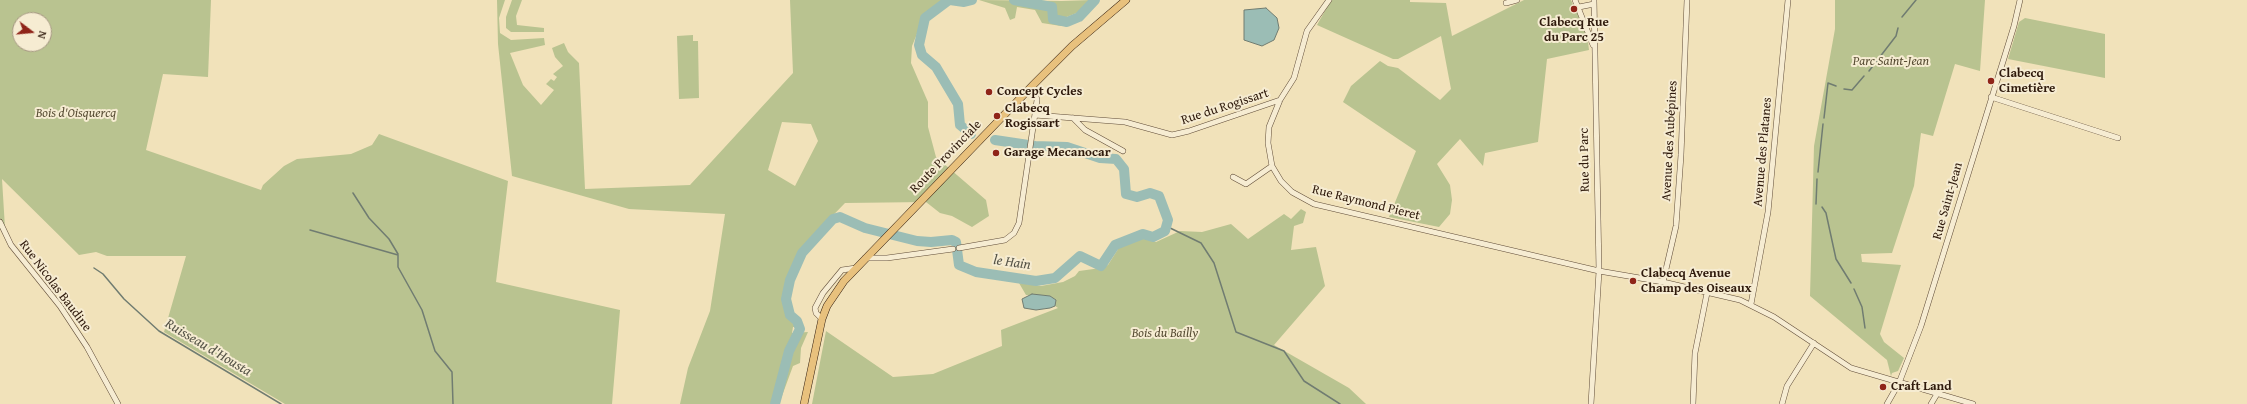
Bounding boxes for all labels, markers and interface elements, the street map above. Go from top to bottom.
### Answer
marker: Clabecq Rue du Parc 25 [1569,4,1579,14]
north arrow [12,12,52,52]
place label: Clabecq Rue du Parc 25 [1539,15,1609,46]
text: N [34,29,51,41]
park label: Parc Saint-Jean [1853,54,1929,70]
place label: Clabecq Cimetière [1999,66,2055,97]
marker: Clabecq Cimetière [1986,76,1996,86]
street label: Avenue des Aubépines [1659,80,1681,202]
place label: Concept Cycles [997,84,1082,100]
street label: Rue du Rogissart [1179,86,1271,128]
marker: Concept Cycles [984,87,994,97]
street label: Avenue des Platanes [1750,97,1776,207]
place label: Clabecq Rogissart [1005,101,1060,132]
park label: Bois d'Oisquercq [36,106,116,122]
marker: Clabecq Rogissart [992,111,1002,121]
street label: Route Provinciale [907,117,985,197]
street label: Rue du Parc [1577,128,1593,192]
place label: Garage Mecanocar [1004,145,1111,161]
marker: Garage Mecanocar [991,148,1001,158]
street label: Rue Saint-Jean [1930,161,1966,241]
street label: Rue Raymond Pieret [1310,182,1422,224]
street label: Rue Nicolas Baudine [16,237,94,335]
water label: le Hain [992,252,1032,274]
place label: Clabecq Avenue Champ des Oiseaux [1641,266,1752,297]
marker: Clabecq Avenue Champ des Oiseaux [1628,276,1638,286]
water label: Ruisseau d'Housta [162,316,254,380]
park label: Bois du Bailly [1132,326,1198,342]
place label: Craft Land [1891,379,1952,395]
marker: Craft Land [1878,382,1888,392]

